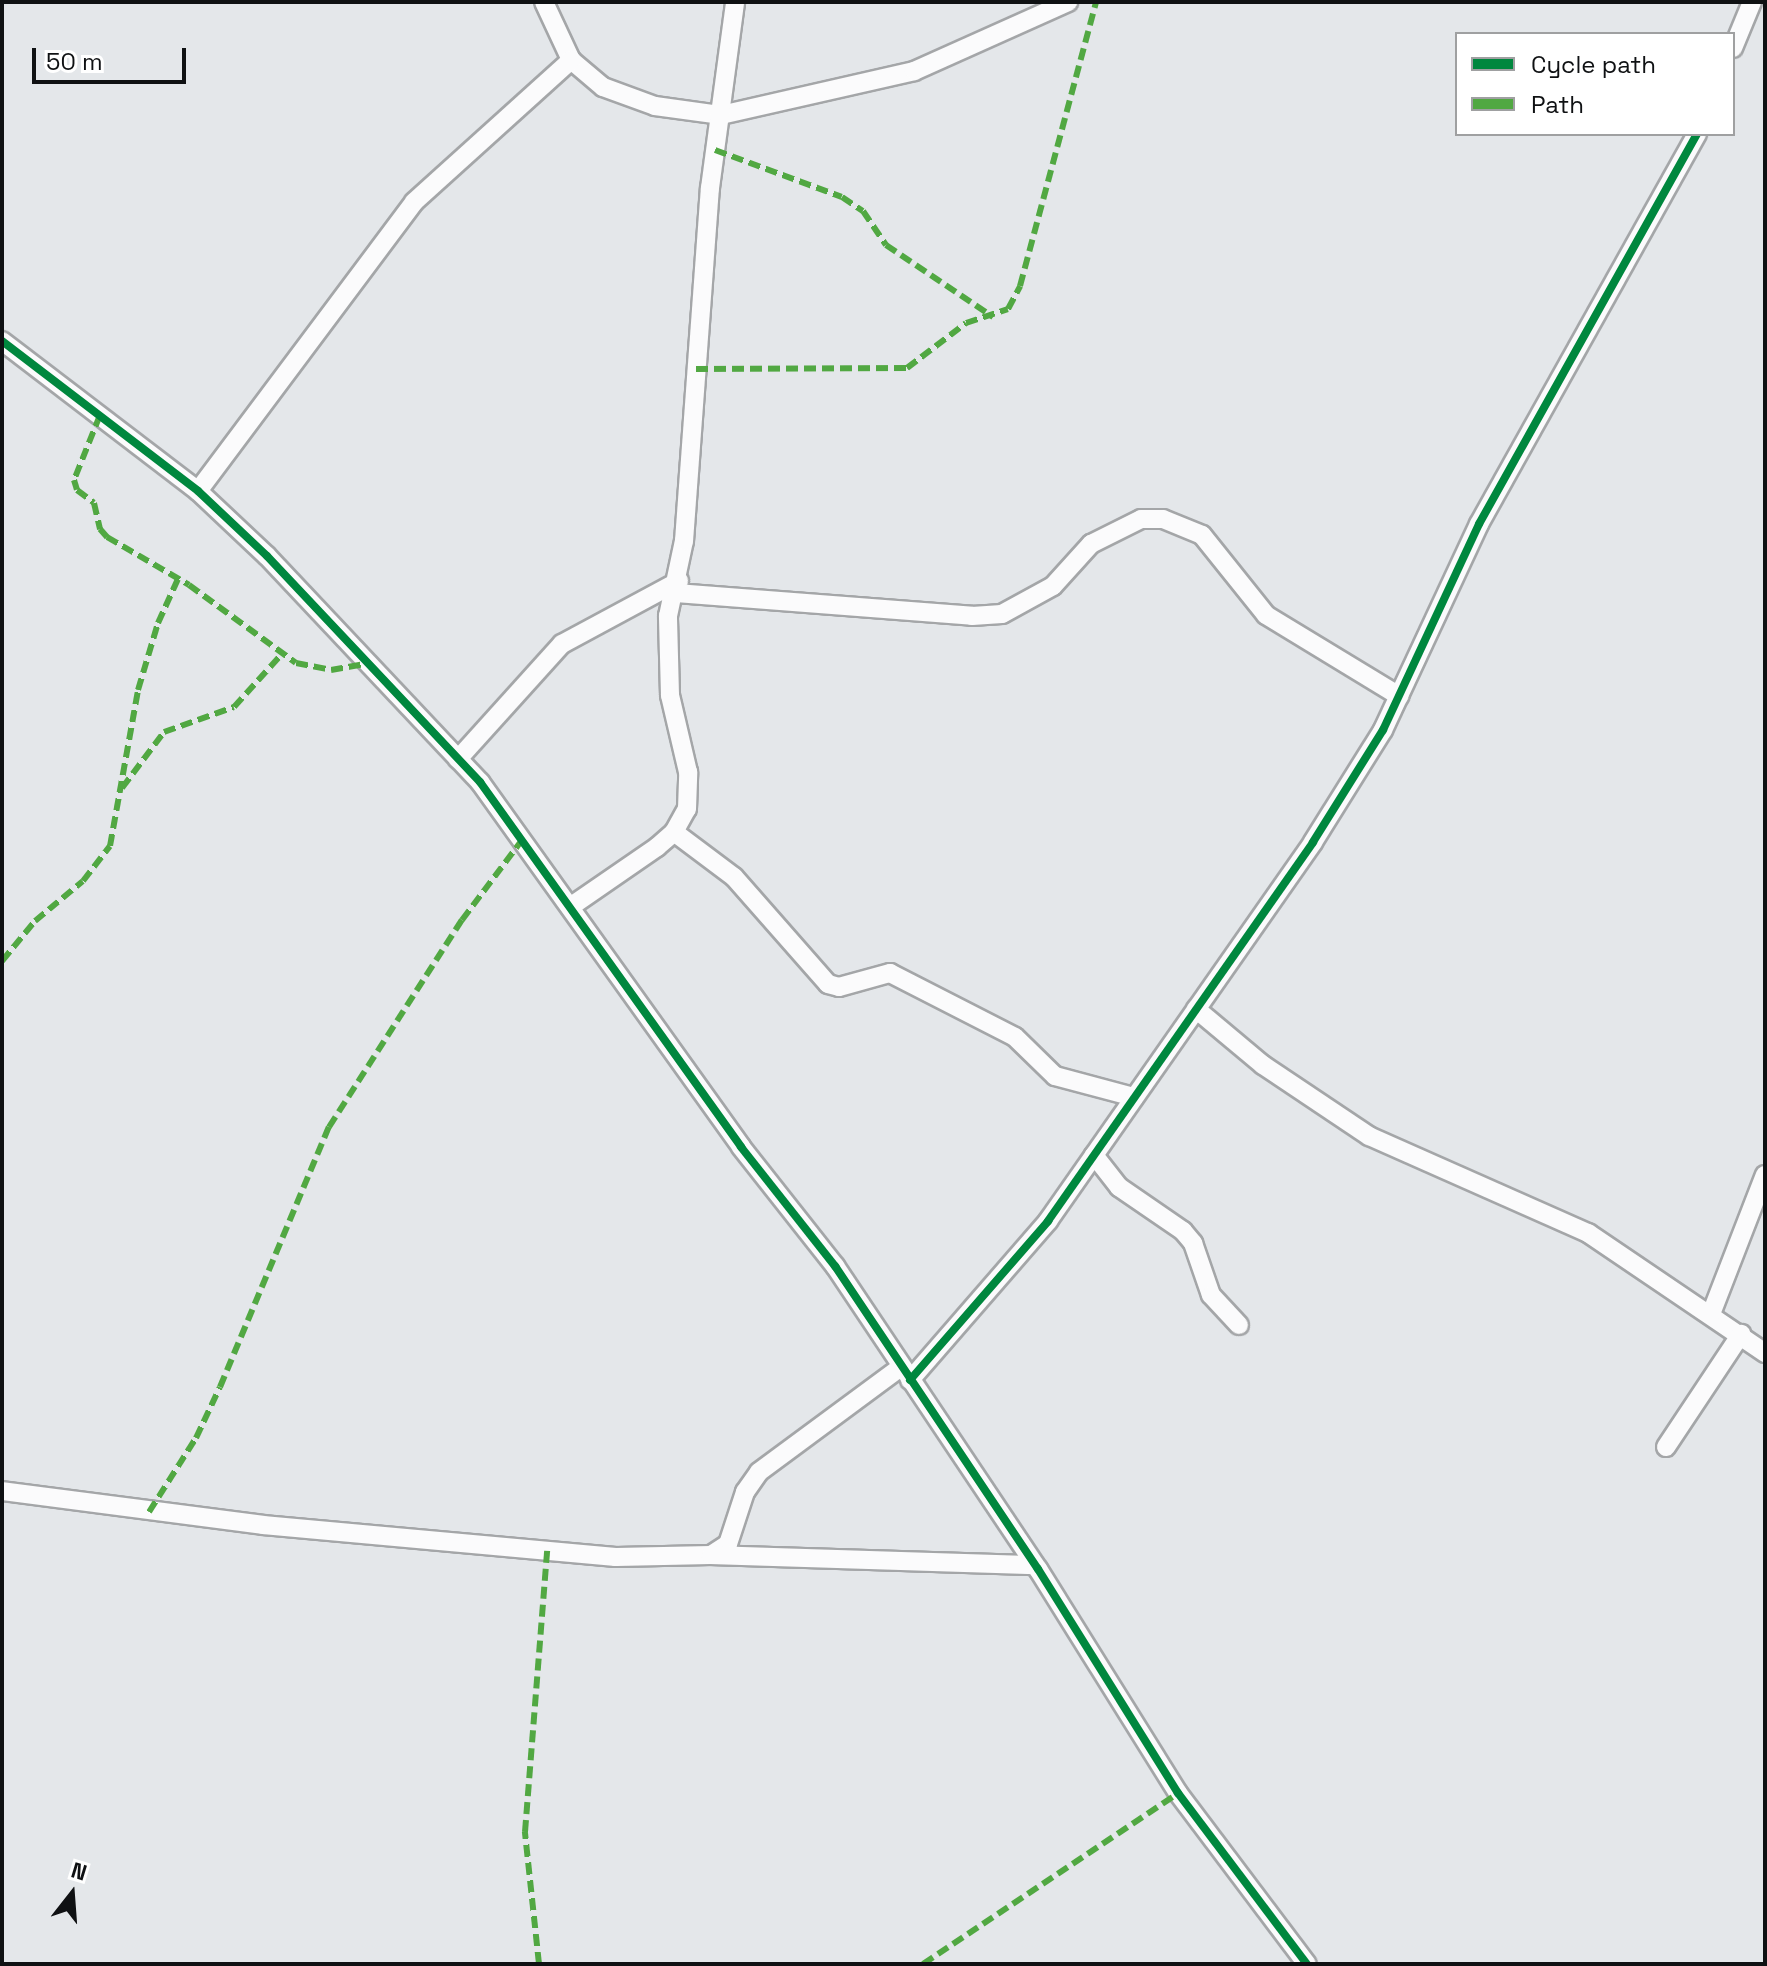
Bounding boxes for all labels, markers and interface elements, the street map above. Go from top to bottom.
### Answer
scale bar [36,32,190,82]
legend [1455,32,1735,136]
text: 50 m [46,46,103,77]
text: Cycle path [1531,49,1656,80]
text: Path [1531,89,1584,120]
north arrow [32,1854,112,1934]
text: N [68,1856,90,1887]

